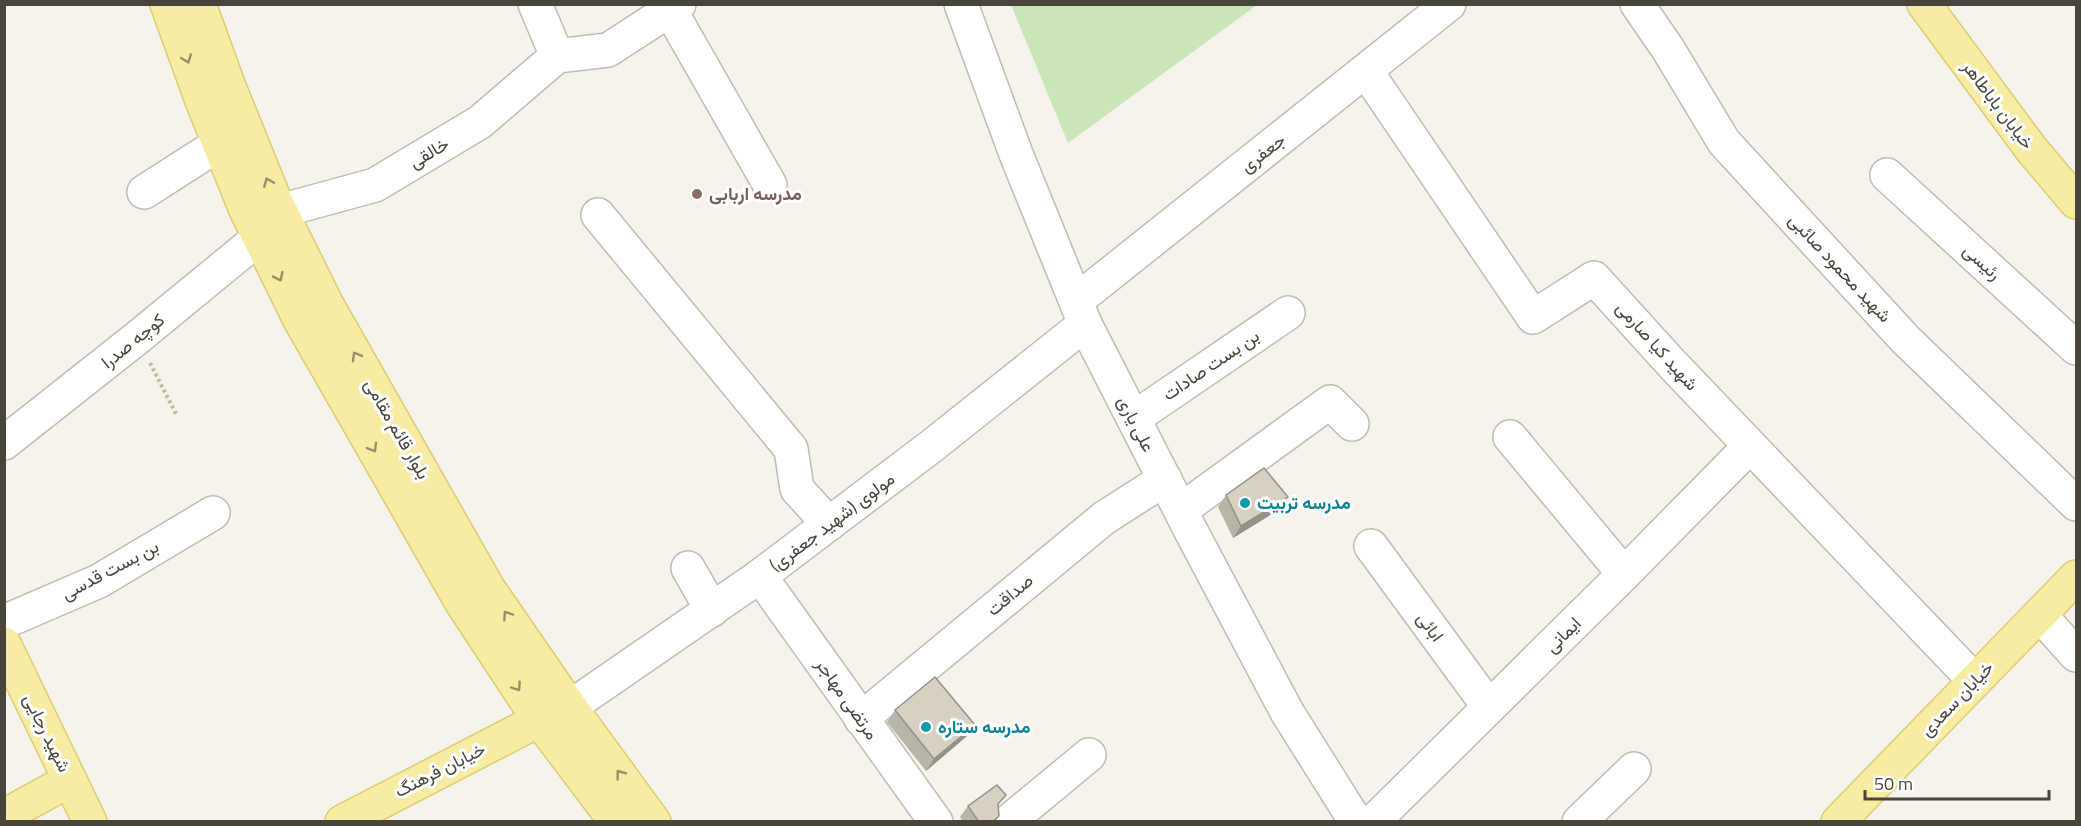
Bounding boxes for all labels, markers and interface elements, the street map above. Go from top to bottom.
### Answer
one-way arrow [180,53,192,64]
street label: خیابان باباطاهر [1955,54,2041,155]
street label: جعفری [1234,126,1291,179]
street label: خالقی [404,130,454,175]
one-way arrow [263,178,275,189]
place label: مدرسه اربابی [709,180,802,207]
marker: مدرسه اربابی [690,187,704,201]
street label: شهید محمود صائبی [1782,207,1898,328]
street label: رئیسی [1957,237,2008,286]
one-way arrow [272,271,284,282]
street label: شهید کیا صارمی [1610,295,1705,397]
street label: کوچه صدرا [95,306,170,375]
street label: بن بست صادات [1157,322,1265,407]
one-way arrow [352,352,363,362]
street label: بلوار قائم مقامی [358,373,437,484]
street label: علی یاری [1111,391,1162,457]
one-way arrow [366,442,378,452]
street label: مولوی (شهید جعفری) [763,465,900,578]
place label: مدرسه تربیت [1257,489,1351,516]
marker: مدرسه تربیت [1238,496,1252,510]
street label: بن بست قدسی [56,532,163,607]
street label: صداقت [980,567,1039,622]
street label: ابائی [1410,606,1451,647]
street label: ایمانی [1538,610,1587,659]
one-way arrow [503,611,514,622]
street label: مرتضی مهاجر [809,652,885,745]
street label: خیابان سعدی [1914,655,2000,743]
one-way arrow [510,681,522,691]
street label: شهید رجایی [17,689,78,777]
place label: مدرسه ستاره [938,713,1031,740]
marker: مدرسه ستاره [919,720,933,734]
street label: خیابان فرهنگ [390,735,490,804]
scale bar [1865,763,2050,801]
one-way arrow [616,770,627,781]
text: 50 m [1874,770,1913,797]

